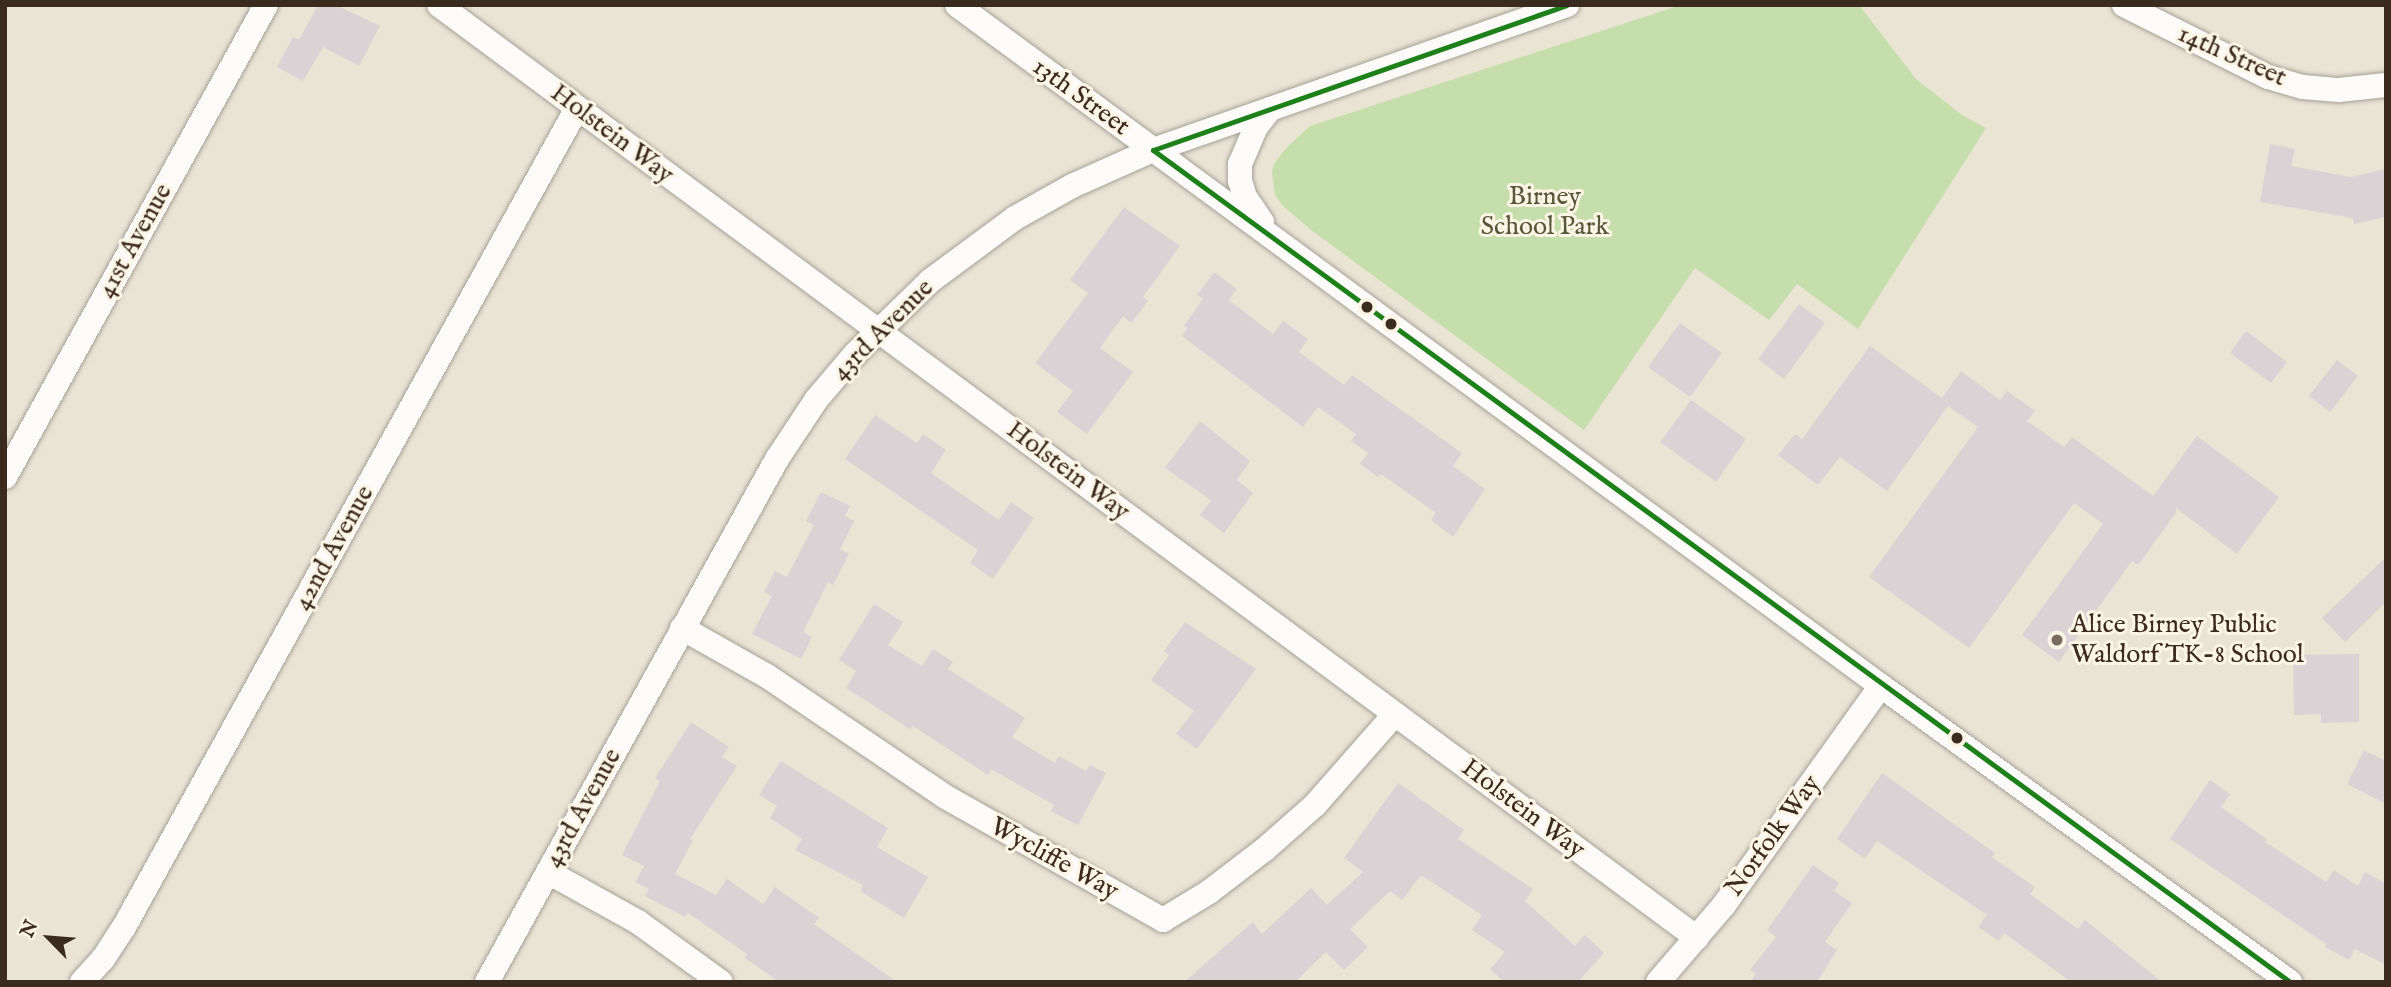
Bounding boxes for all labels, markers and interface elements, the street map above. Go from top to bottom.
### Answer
street label: 14th Street [2173,18,2291,94]
street label: 13th Street [1026,51,1136,143]
street label: Holstein Way [544,77,680,191]
street label: 41st Avenue [91,179,179,303]
park label: Birney School Park [1481,181,1609,242]
street label: 43rd Avenue [826,273,940,387]
unlabelled marker [1360,300,1374,314]
unlabelled marker [1384,317,1398,331]
street label: Holstein Way [1000,414,1136,528]
street label: 42nd Avenue [287,480,381,616]
place label: Alice Birney Public Waldorf TK-8 School [2071,609,2304,670]
marker: Alice Birney Public Waldorf TK-8 School [2049,632,2065,648]
unlabelled marker [1950,731,1964,745]
street label: 43rd Avenue [538,743,628,873]
street label: Holstein Way [1455,752,1591,866]
street label: Norfolk Way [1719,769,1827,903]
street label: Wycliffe Way [984,811,1124,907]
north arrow [14,903,84,973]
text: N [16,917,44,942]

